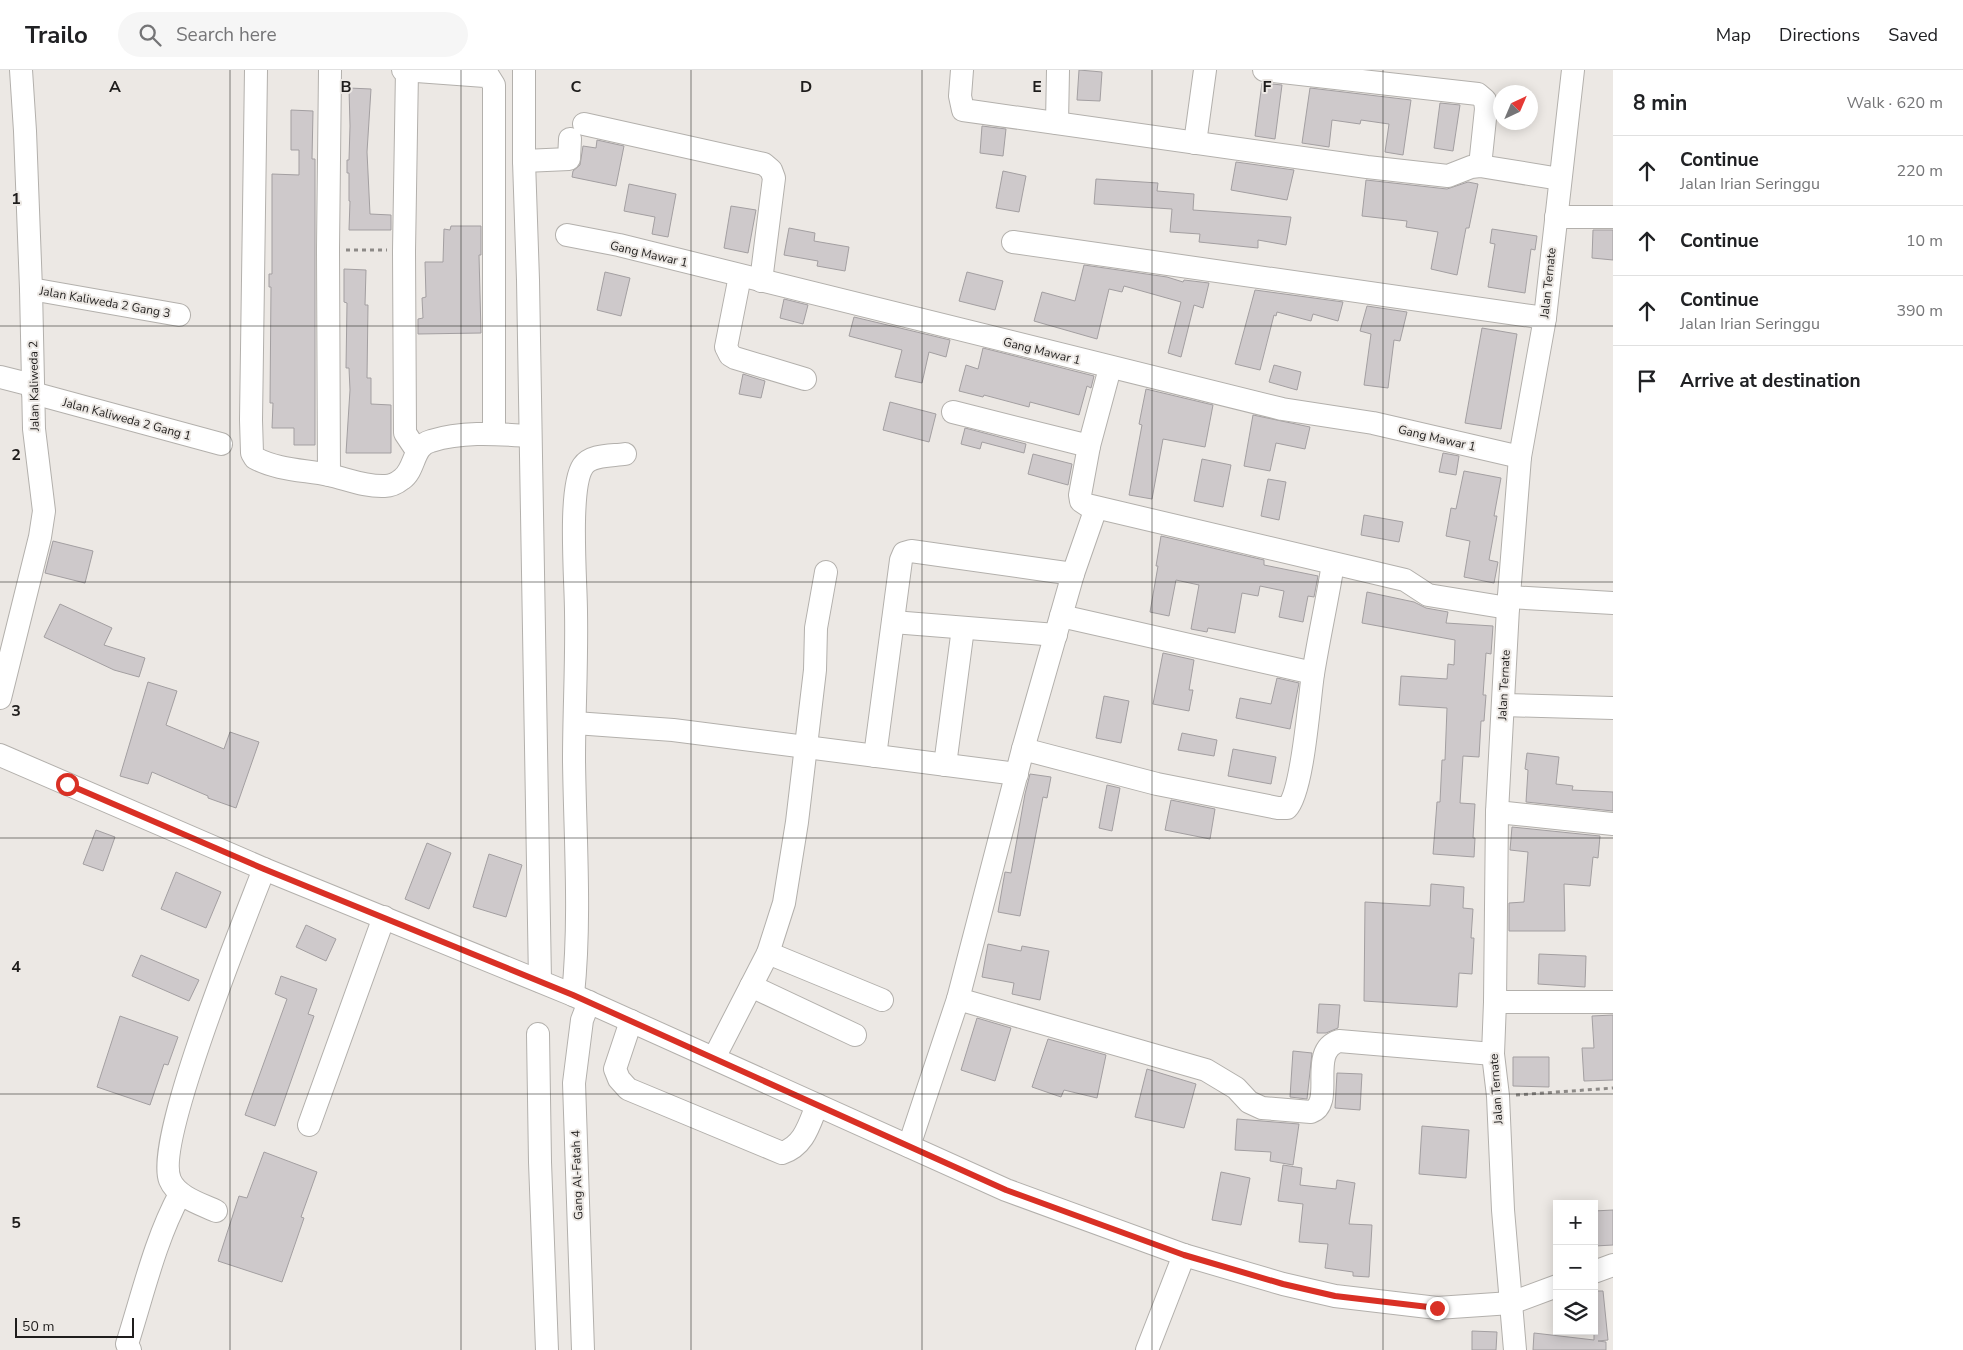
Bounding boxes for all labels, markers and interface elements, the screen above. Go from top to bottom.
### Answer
search box [118,12,468,57]
text: Trailo [25,19,88,51]
icon: search [136,21,164,49]
text: Search here [176,22,277,48]
text: Map [1716,23,1751,47]
text: Directions [1779,23,1860,47]
text: Saved [1888,23,1938,47]
text: A [109,76,121,98]
text: B [340,76,352,98]
text: C [571,76,582,98]
text: D [800,76,812,98]
text: E [1032,76,1042,98]
text: F [1263,76,1272,98]
north arrow [1493,85,1538,130]
text: 8 min [1633,89,1687,117]
text: Walk · 620 m [1847,92,1943,114]
text: Continue [1680,147,1759,173]
icon: ahead [1633,157,1661,185]
text: 220 m [1896,160,1943,182]
text: Jalan Irian Seringgu [1680,173,1820,195]
text: 1 [11,188,21,210]
icon: ahead [1633,227,1661,255]
text: Continue [1680,228,1759,254]
text: 10 m [1906,230,1943,252]
street label: Gang Mawar 1 [608,237,690,271]
street label: Jalan Ternate [1536,247,1560,320]
street label: Jalan Kaliweda 2 Gang 3 [37,282,172,321]
text: Continue [1680,287,1759,313]
icon: ahead [1633,297,1661,325]
text: 390 m [1896,300,1943,322]
text: Jalan Irian Seringgu [1680,313,1820,335]
street label: Gang Mawar 1 [1002,334,1082,368]
street label: Jalan Kaliweda 2 [25,341,43,432]
icon: arrive [1633,367,1661,395]
text: Arrive at destination [1680,368,1861,394]
street label: Jalan Kaliweda 2 Gang 1 [60,394,193,444]
street label: Gang Mawar 1 [1396,421,1478,455]
text: 2 [11,444,21,466]
street label: Jalan Ternate [1494,649,1514,722]
text: 3 [11,700,21,722]
route start [56,773,79,796]
text: 4 [11,956,21,978]
street label: Jalan Ternate [1486,1053,1507,1126]
street label: Gang Al-Fatah 4 [567,1130,587,1220]
map controls [1553,1200,1598,1335]
button: + [1553,1200,1598,1245]
text: 5 [11,1212,21,1234]
button: − [1553,1245,1598,1290]
button: layers [1553,1290,1598,1335]
route end [1426,1297,1449,1320]
scale bar [15,1315,134,1338]
text: 50 m [22,1317,54,1336]

